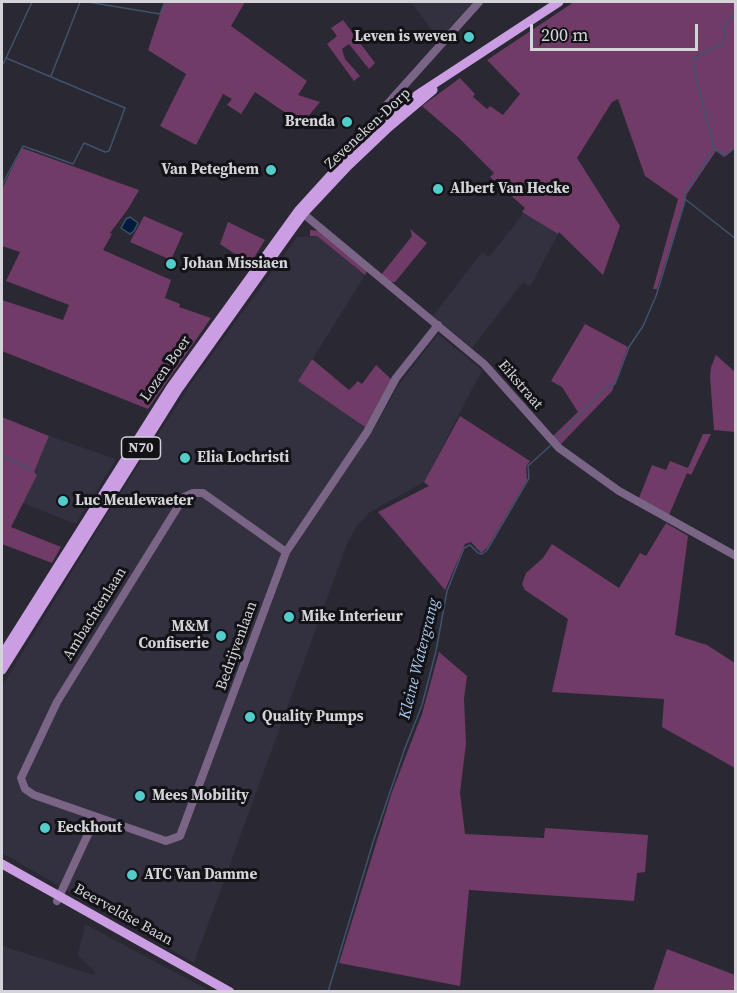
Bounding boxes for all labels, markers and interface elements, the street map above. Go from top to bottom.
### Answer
scale bar [533,12,701,50]
text: 200 m [541,22,588,47]
place label: Leven is weven [354,28,457,46]
marker: Leven is weven [462,30,476,44]
street label: Zeveneken-Dorp [321,85,415,173]
place label: Brenda [285,113,335,131]
marker: Brenda [340,115,354,129]
place label: Van Peteghem [161,161,259,179]
marker: Van Peteghem [264,163,278,177]
place label: Albert Van Hecke [450,180,569,198]
marker: Albert Van Hecke [431,182,445,196]
place label: Johan Missiaen [183,255,288,273]
marker: Johan Missiaen [164,257,178,271]
street label: Lozen Boer [137,333,195,405]
street label: Eikstraat [494,357,546,413]
road number: N70 [122,437,160,459]
place label: Elia Lochristi [197,449,289,467]
marker: Elia Lochristi [178,451,192,465]
place label: Luc Meulewaeter [75,492,193,510]
marker: Luc Meulewaeter [56,494,70,508]
street label: Ambachtenlaan [59,564,131,664]
water label: Kleine Watergrang [396,597,444,721]
street label: Bedrijvenlaan [213,599,261,693]
place label: Mike Interieur [301,608,403,626]
marker: Mike Interieur [282,610,296,624]
place label: M&M Confiserie [138,618,209,653]
marker: M&M Confiserie [214,629,228,643]
place label: Quality Pumps [262,708,363,726]
marker: Quality Pumps [243,710,257,724]
place label: Mees Mobility [152,787,249,805]
marker: Mees Mobility [133,789,147,803]
place label: Eeckhout [57,819,122,837]
marker: Eeckhout [38,821,52,835]
place label: ATC Van Damme [144,866,257,884]
marker: ATC Van Damme [125,868,139,882]
street label: Beerveldse Baan [70,880,176,950]

